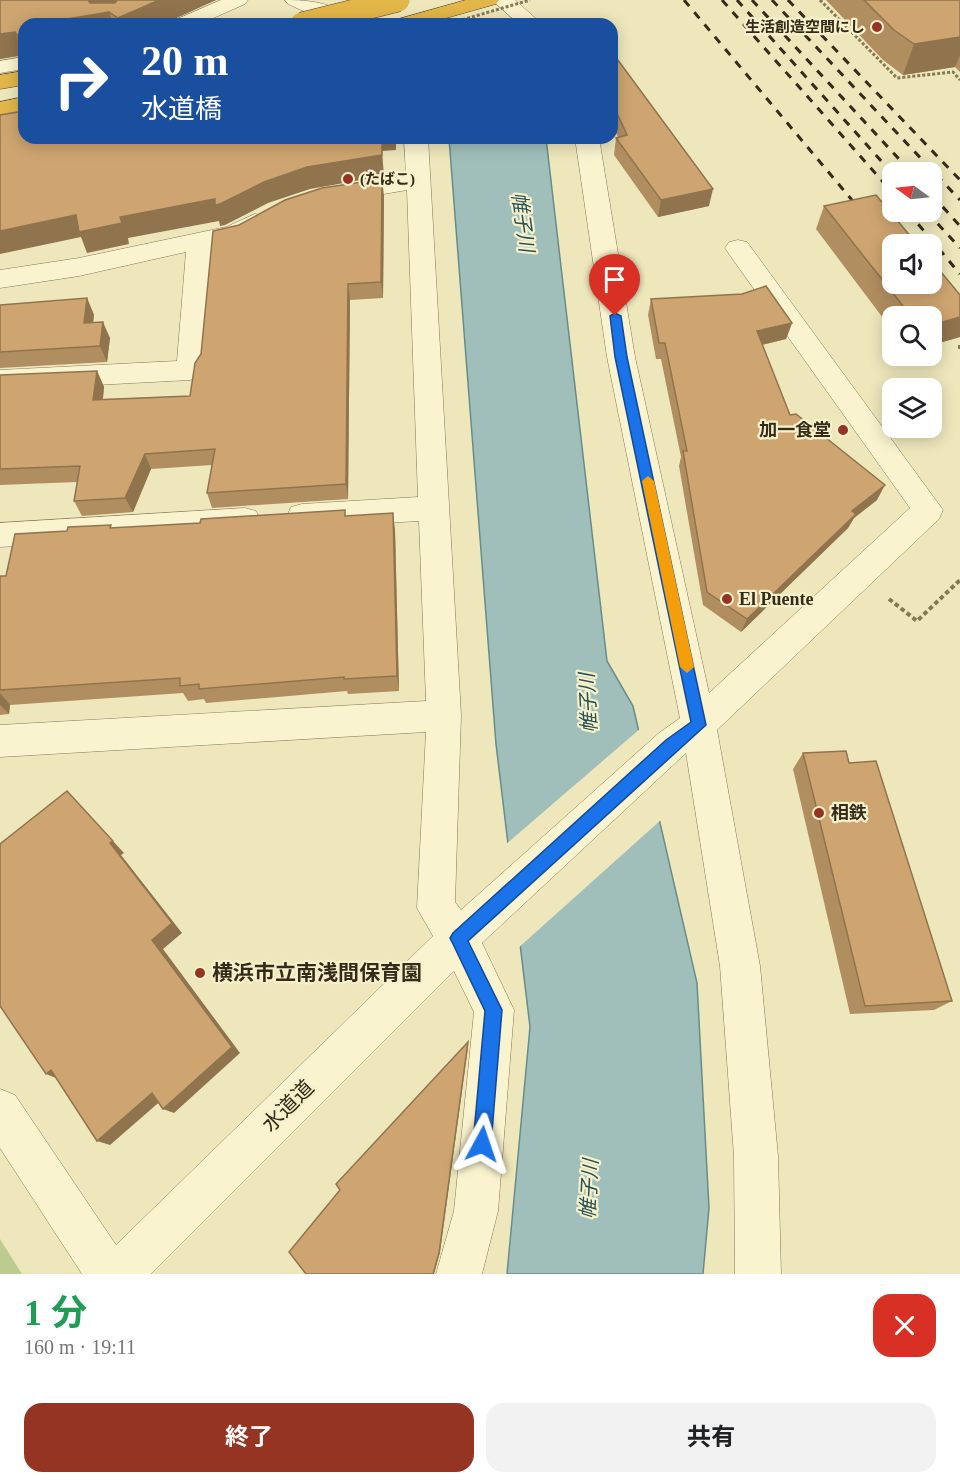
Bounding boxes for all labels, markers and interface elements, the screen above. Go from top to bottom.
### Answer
place label: 生活創造空間にし [745,19,865,35]
marker: 生活創造空間にし [870,20,884,34]
text: 20 m [141,38,229,84]
icon: right [42,42,120,120]
text: 水道橋 [141,94,222,124]
north arrow [882,162,942,222]
map controls [882,162,942,438]
place label: (たばこ) [360,171,415,188]
marker: (たばこ) [341,172,355,186]
water label: 帷子川 [508,191,538,255]
button: sound [882,234,942,294]
pin [589,254,640,316]
icon: arrive [598,263,631,296]
button: search [882,306,942,366]
button: layers [882,378,942,438]
place label: 加一食堂 [759,420,831,440]
marker: 加一食堂 [836,423,850,437]
place label: El Puente [739,589,814,609]
marker: El Puente [720,592,734,606]
water label: 帷子川 [575,670,601,734]
place label: 相鉄 [831,803,867,823]
marker: 相鉄 [812,806,826,820]
place label: 横浜市立南浅間保育園 [212,961,422,985]
marker: 横浜市立南浅間保育園 [193,966,207,980]
street label: 水道道 [257,1075,319,1137]
position arrow [450,1112,514,1176]
water label: 帷子川 [576,1156,602,1220]
text: 1 分 [24,1293,87,1333]
button: close [873,1294,936,1357]
text: 160 m · 19:11 [24,1336,136,1358]
button: 終了 [24,1403,474,1472]
button: 共有 [486,1403,936,1472]

